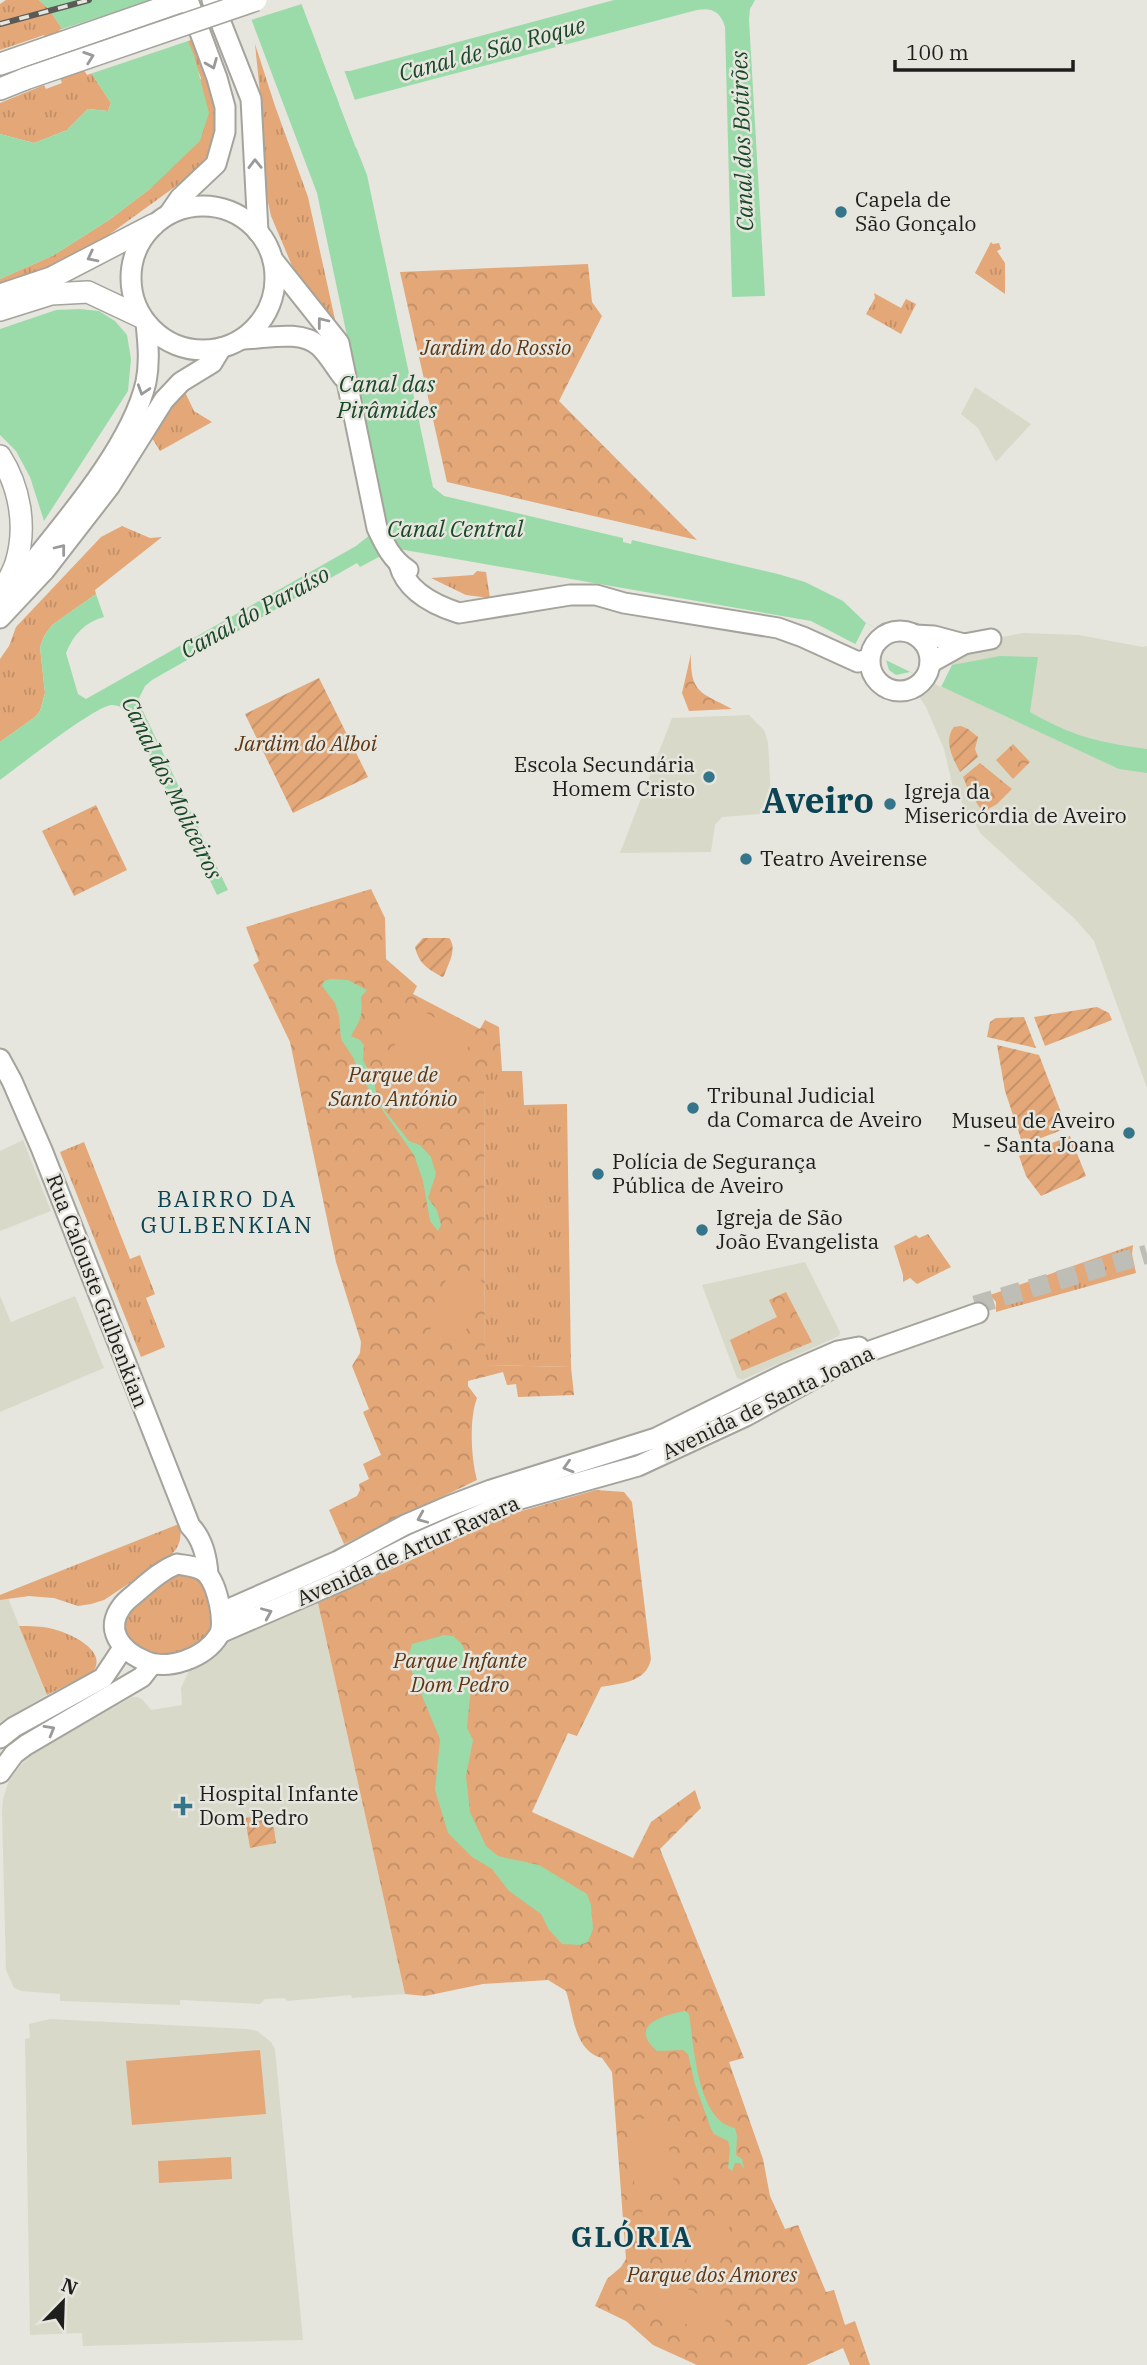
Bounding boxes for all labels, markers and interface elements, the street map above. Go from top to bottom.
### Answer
water label: Canal de São Roque [395,9,589,87]
scale bar [895,28,1074,72]
text: 100 m [906,38,969,66]
water label: Canal dos Botirões [723,50,759,232]
one-way arrow [83,51,95,65]
one-way arrow [203,57,217,69]
one-way arrow [247,158,263,168]
place label: Capela de São Gonçalo [855,185,976,237]
marker: Capela de São Gonçalo [833,204,849,220]
one-way arrow [87,248,99,262]
one-way arrow [318,317,331,330]
park label: Jardim do Rossio [420,333,571,361]
water label: Canal das Pirâmides [336,368,438,424]
one-way arrow [136,383,151,395]
water label: Canal Central [387,513,524,543]
one-way arrow [53,544,66,556]
water label: Canal do Paraíso [175,558,334,665]
water label: Canal dos Moliceiros [116,691,230,884]
park label: Jardim do Alboi [234,729,378,757]
place label: Escola Secundária Homem Cristo [514,750,695,802]
marker: Escola Secundária Homem Cristo [701,769,717,785]
district label: Aveiro [762,777,874,823]
place label: Igreja da Misericórdia de Aveiro [904,777,1127,829]
marker: Igreja da Misericórdia de Aveiro [882,796,898,812]
place label: Teatro Aveirense [760,844,927,872]
marker: Teatro Aveirense [738,851,754,867]
park label: Parque de Santo António [328,1060,457,1112]
place label: Tribunal Judicial da Comarca de Aveiro [707,1081,922,1133]
marker: Tribunal Judicial da Comarca de Aveiro [685,1100,701,1116]
place label: Museu de Aveiro - Santa Joana [952,1106,1115,1158]
marker: Museu de Aveiro - Santa Joana [1121,1125,1137,1141]
place label: Polícia de Segurança Pública de Aveiro [612,1147,817,1199]
marker: Polícia de Segurança Pública de Aveiro [590,1166,606,1182]
street label: Rua Calouste Gulbenkian [40,1170,156,1412]
district label: BAIRRO DA GULBENKIAN [140,1183,314,1239]
place label: Igreja de São João Evangelista [716,1203,879,1255]
marker: Igreja de São João Evangelista [694,1222,710,1238]
street label: Avenida de Santa Joana [657,1338,878,1466]
one-way arrow [562,1458,574,1473]
street label: Avenida de Artur Ravara [292,1488,523,1612]
one-way arrow [417,1509,429,1523]
one-way arrow [260,1607,273,1621]
park label: Parque Infante Dom Pedro [392,1646,527,1698]
one-way arrow [43,1725,56,1738]
place label: Hospital Infante Dom Pedro [199,1779,359,1831]
marker: Hospital Infante Dom Pedro [173,1796,193,1816]
district label: GLÓRIA [571,2218,693,2255]
park label: Parque dos Amores [626,2260,797,2288]
north arrow [28,2267,98,2337]
text: N [58,2272,81,2300]

